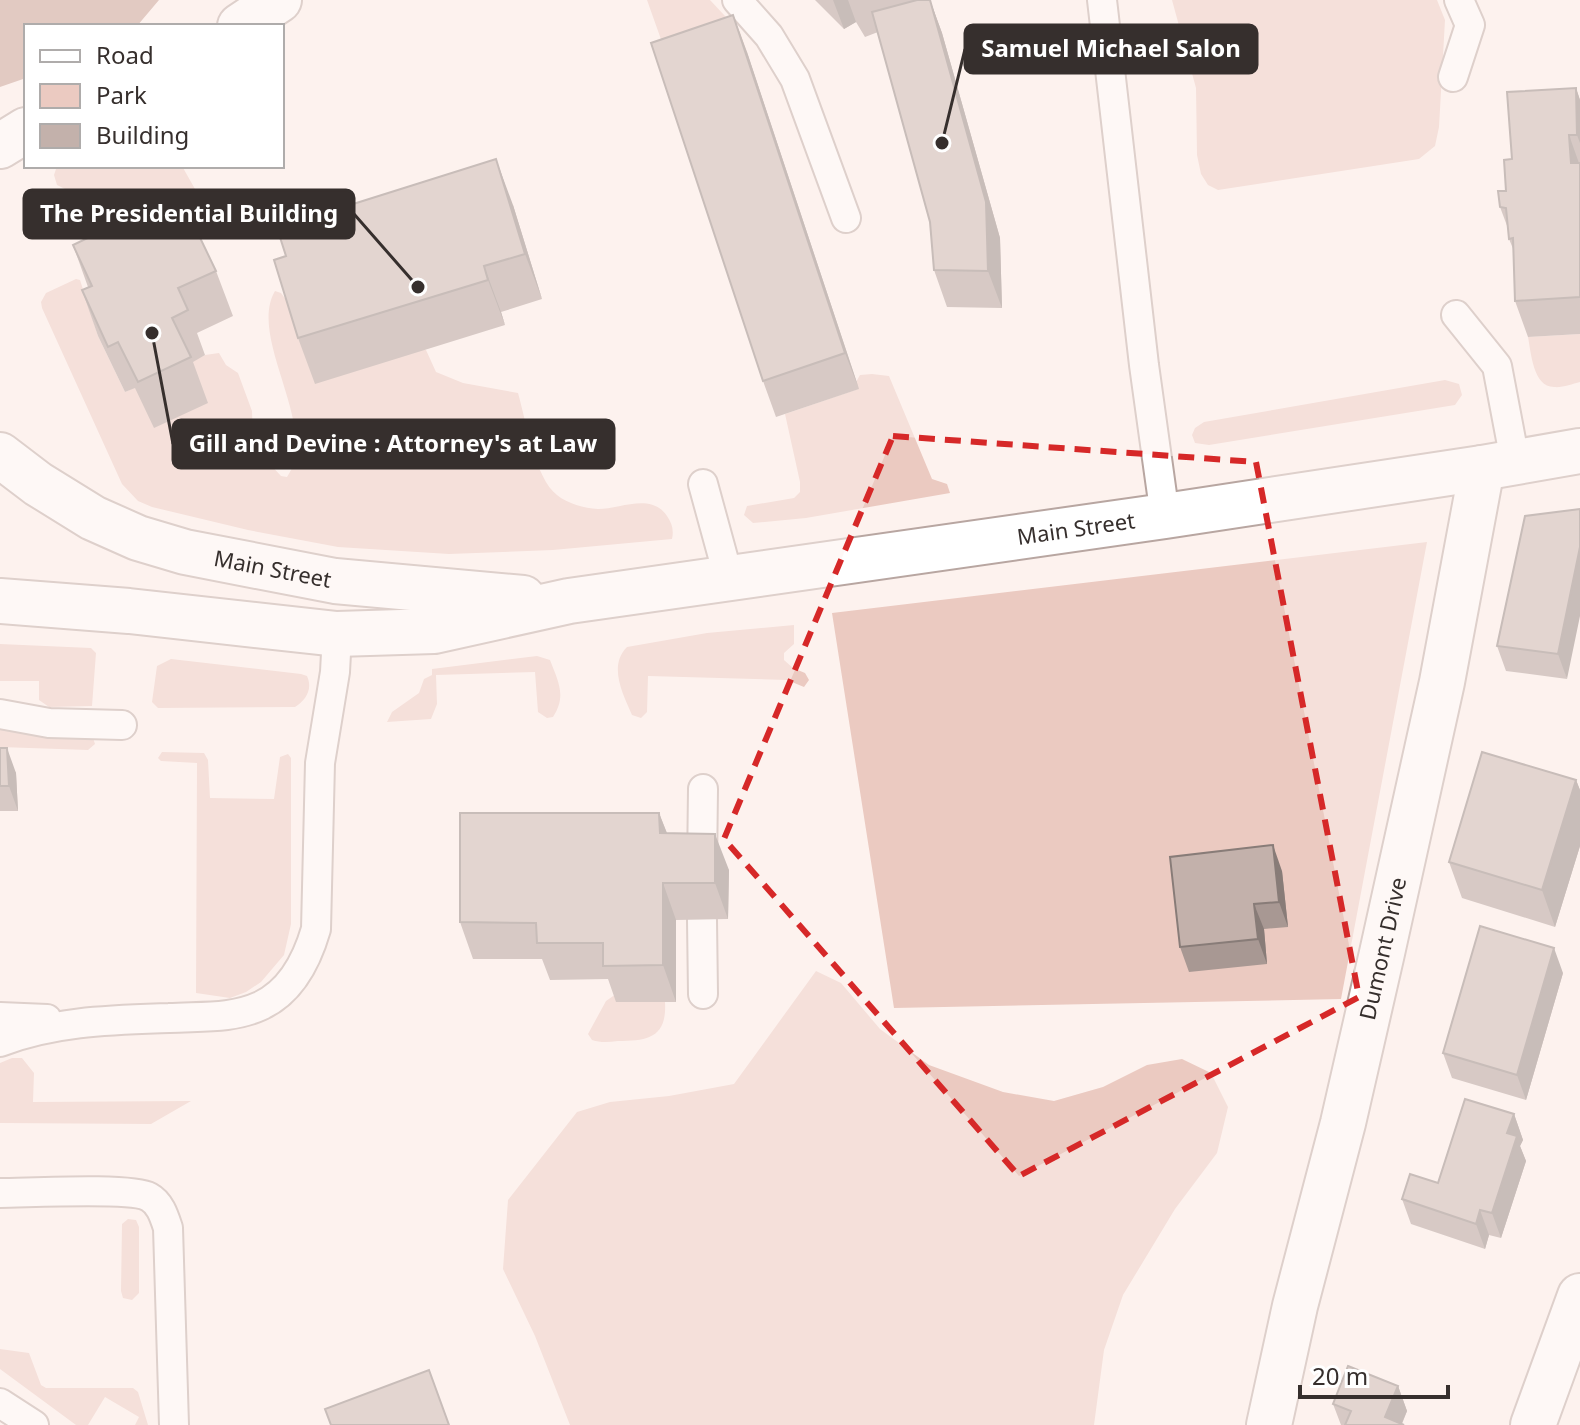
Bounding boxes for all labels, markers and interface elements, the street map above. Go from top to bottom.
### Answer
legend [24,24,284,168]
callout: Samuel Michael Salon [965,25,1257,73]
text: Samuel Michael Salon [981,31,1241,64]
text: Road [96,38,154,71]
text: Park [96,78,147,111]
text: Building [96,118,189,151]
callout: The Presidential Building [24,190,354,238]
text: The Presidential Building [40,196,338,229]
callout: Gill and Devine : Attorney's at Law [173,420,614,468]
text: Gill and Devine : Attorney's at Law [189,426,598,459]
street label: Main Street [1015,504,1137,551]
street label: Main Street [212,542,334,594]
street label: Dumont Drive [1351,874,1412,1022]
scale bar [1300,1349,1448,1399]
text: 20 m [1312,1359,1368,1392]

